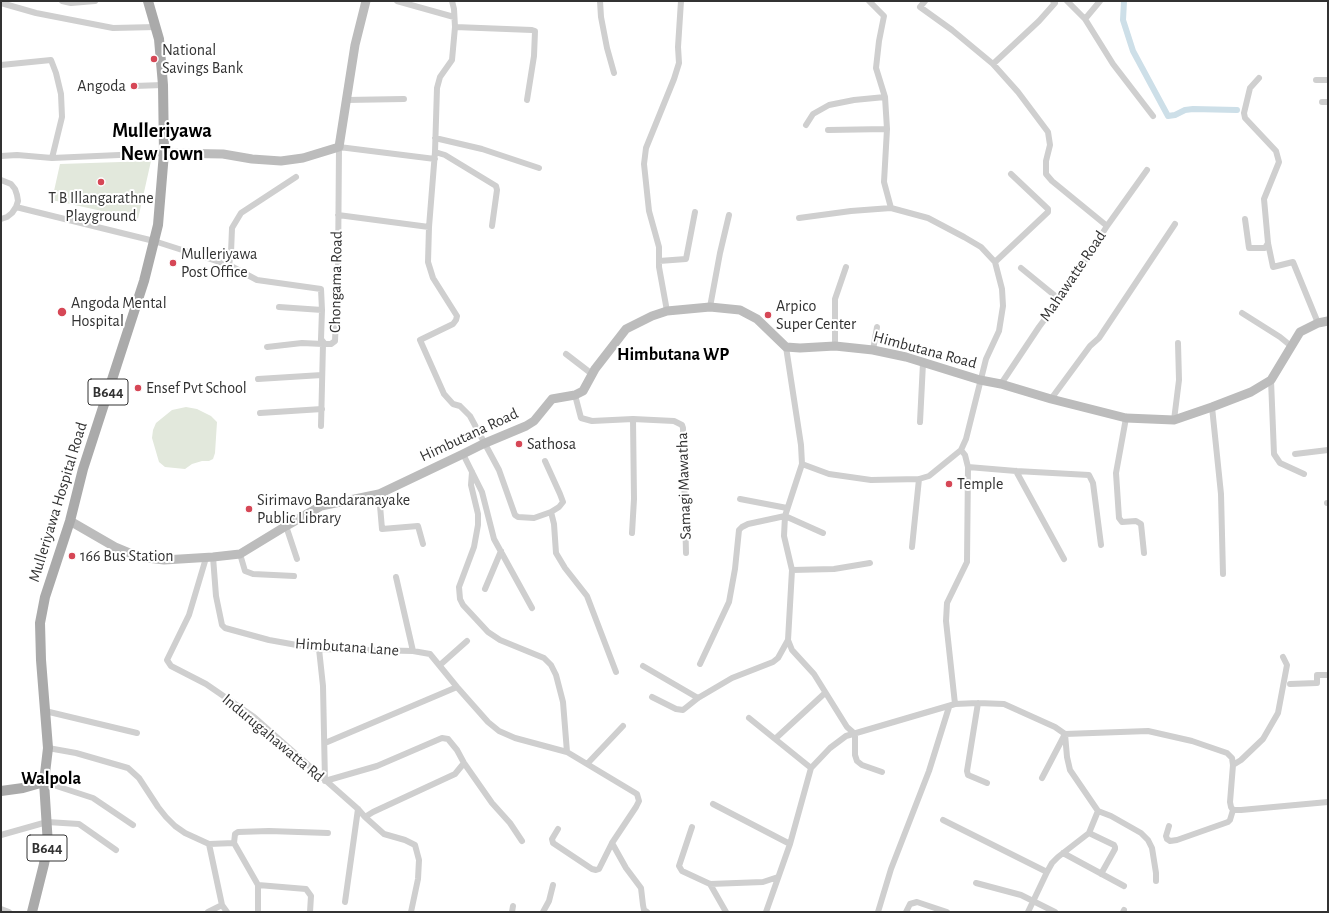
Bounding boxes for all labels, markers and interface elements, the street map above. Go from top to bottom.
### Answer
place label: National Savings Bank [162,40,243,78]
marker: National Savings Bank [149,54,159,64]
place label: Angoda [77,76,126,96]
marker: Angoda [129,81,139,91]
district label: Mulleriyawa New Town [112,119,212,166]
marker: T B Illangarathne Playground [96,177,106,187]
place label: T B Illangarathne Playground [48,188,154,226]
street label: Mahawatte Road [1036,227,1110,325]
street label: Chongama Road [326,231,346,333]
place label: Mulleriyawa Post Office [181,244,257,282]
marker: Mulleriyawa Post Office [168,258,178,268]
place label: Angoda Mental Hospital [71,293,167,331]
place label: Arpico Super Center [776,296,856,334]
marker: Angoda Mental Hospital [56,306,68,318]
marker: Arpico Super Center [763,310,773,320]
street label: Himbutana Road [871,327,979,373]
district label: Himbutana WP [617,344,729,366]
place label: Ensef Pvt School [146,378,247,398]
road number: B644 [88,379,128,405]
marker: Ensef Pvt School [133,383,143,393]
street label: Himbutana Road [417,404,521,466]
street label: Mulleriyawa Hospital Road [24,420,92,584]
street label: Samagi Mawatha [673,432,695,540]
place label: Sathosa [527,434,576,454]
marker: Sathosa [514,439,524,449]
place label: Temple [957,474,1003,494]
marker: Temple [944,479,954,489]
place label: Sirimavo Bandaranayake Public Library [257,490,410,528]
marker: Sirimavo Bandaranayake Public Library [244,504,254,514]
place label: 166 Bus Station [80,546,173,566]
marker: 166 Bus Station [67,551,77,561]
street label: Himbutana Lane [294,634,400,660]
street label: Indurugahawatta Rd [218,690,328,786]
district label: Walpola [21,768,81,790]
road number: B644 [27,835,67,861]

